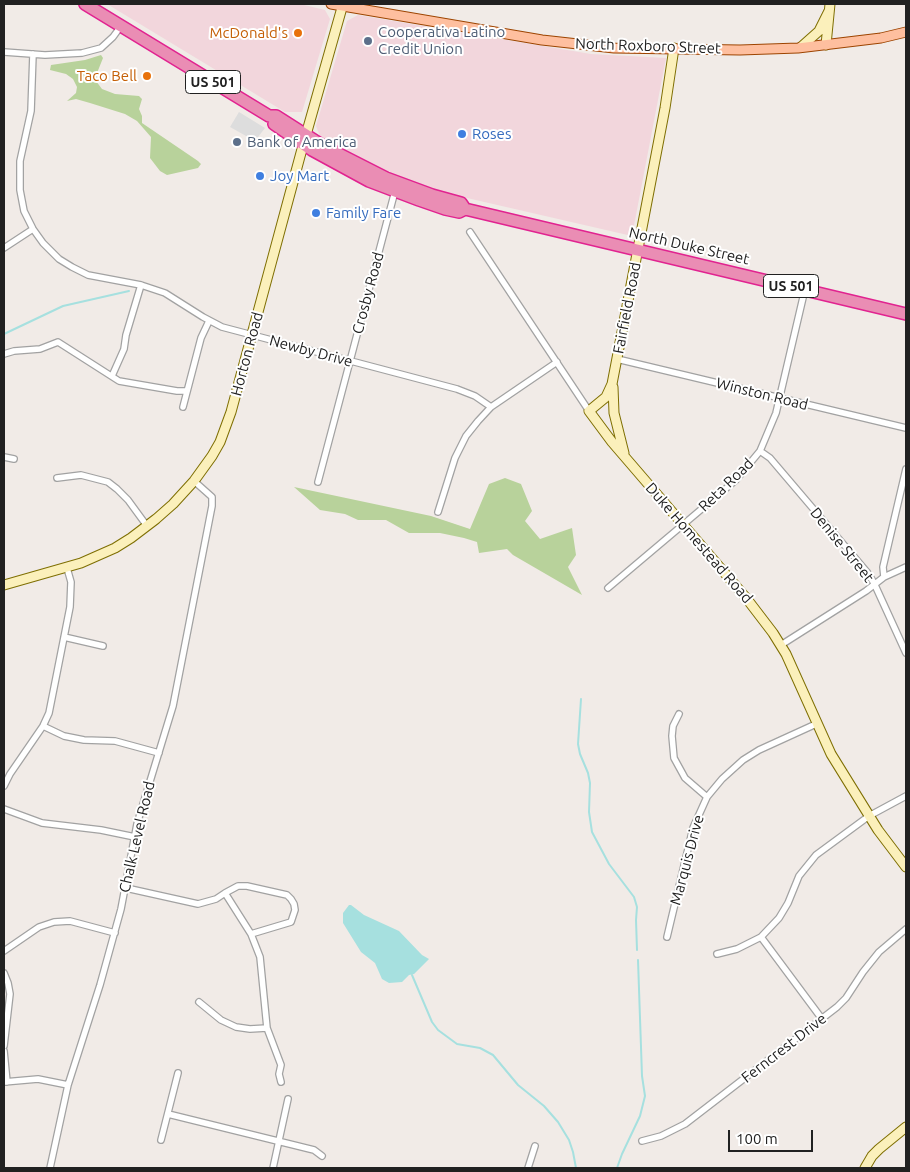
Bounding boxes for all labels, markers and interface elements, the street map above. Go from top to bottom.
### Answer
place label: Cooperativa Latino Credit Union [378,23,505,58]
place label: McDonald's [210,24,288,42]
marker: McDonald's [292,27,304,39]
street label: North Roxboro Street [575,34,721,58]
marker: Cooperativa Latino Credit Union [362,35,374,47]
place label: Taco Bell [77,67,137,85]
marker: Taco Bell [141,70,153,82]
road number: US 501 [186,70,240,94]
place label: Roses [472,125,511,143]
marker: Roses [456,128,468,140]
place label: Bank of America [247,133,357,151]
marker: Bank of America [231,136,243,148]
place label: Joy Mart [270,167,329,185]
marker: Joy Mart [254,170,266,182]
place label: Family Fare [326,204,401,222]
marker: Family Fare [310,207,322,219]
street label: North Duke Street [627,223,751,269]
street label: Crosby Road [348,250,388,336]
street label: Fairfield Road [609,261,645,355]
road number: US 501 [764,274,818,298]
street label: Horton Road [227,310,267,398]
street label: Newby Drive [267,331,355,371]
street label: Winston Road [714,374,810,414]
street label: Reta Road [695,454,757,516]
street label: Duke Homestead Road [642,479,756,607]
street label: Denise Street [806,504,878,586]
street label: Chalk Level Road [115,780,159,894]
street label: Marquis Drive [666,813,708,907]
street label: Ferncrest Drive [738,1009,830,1087]
scale bar [730,1120,815,1152]
text: 100 m [736,1130,778,1147]

